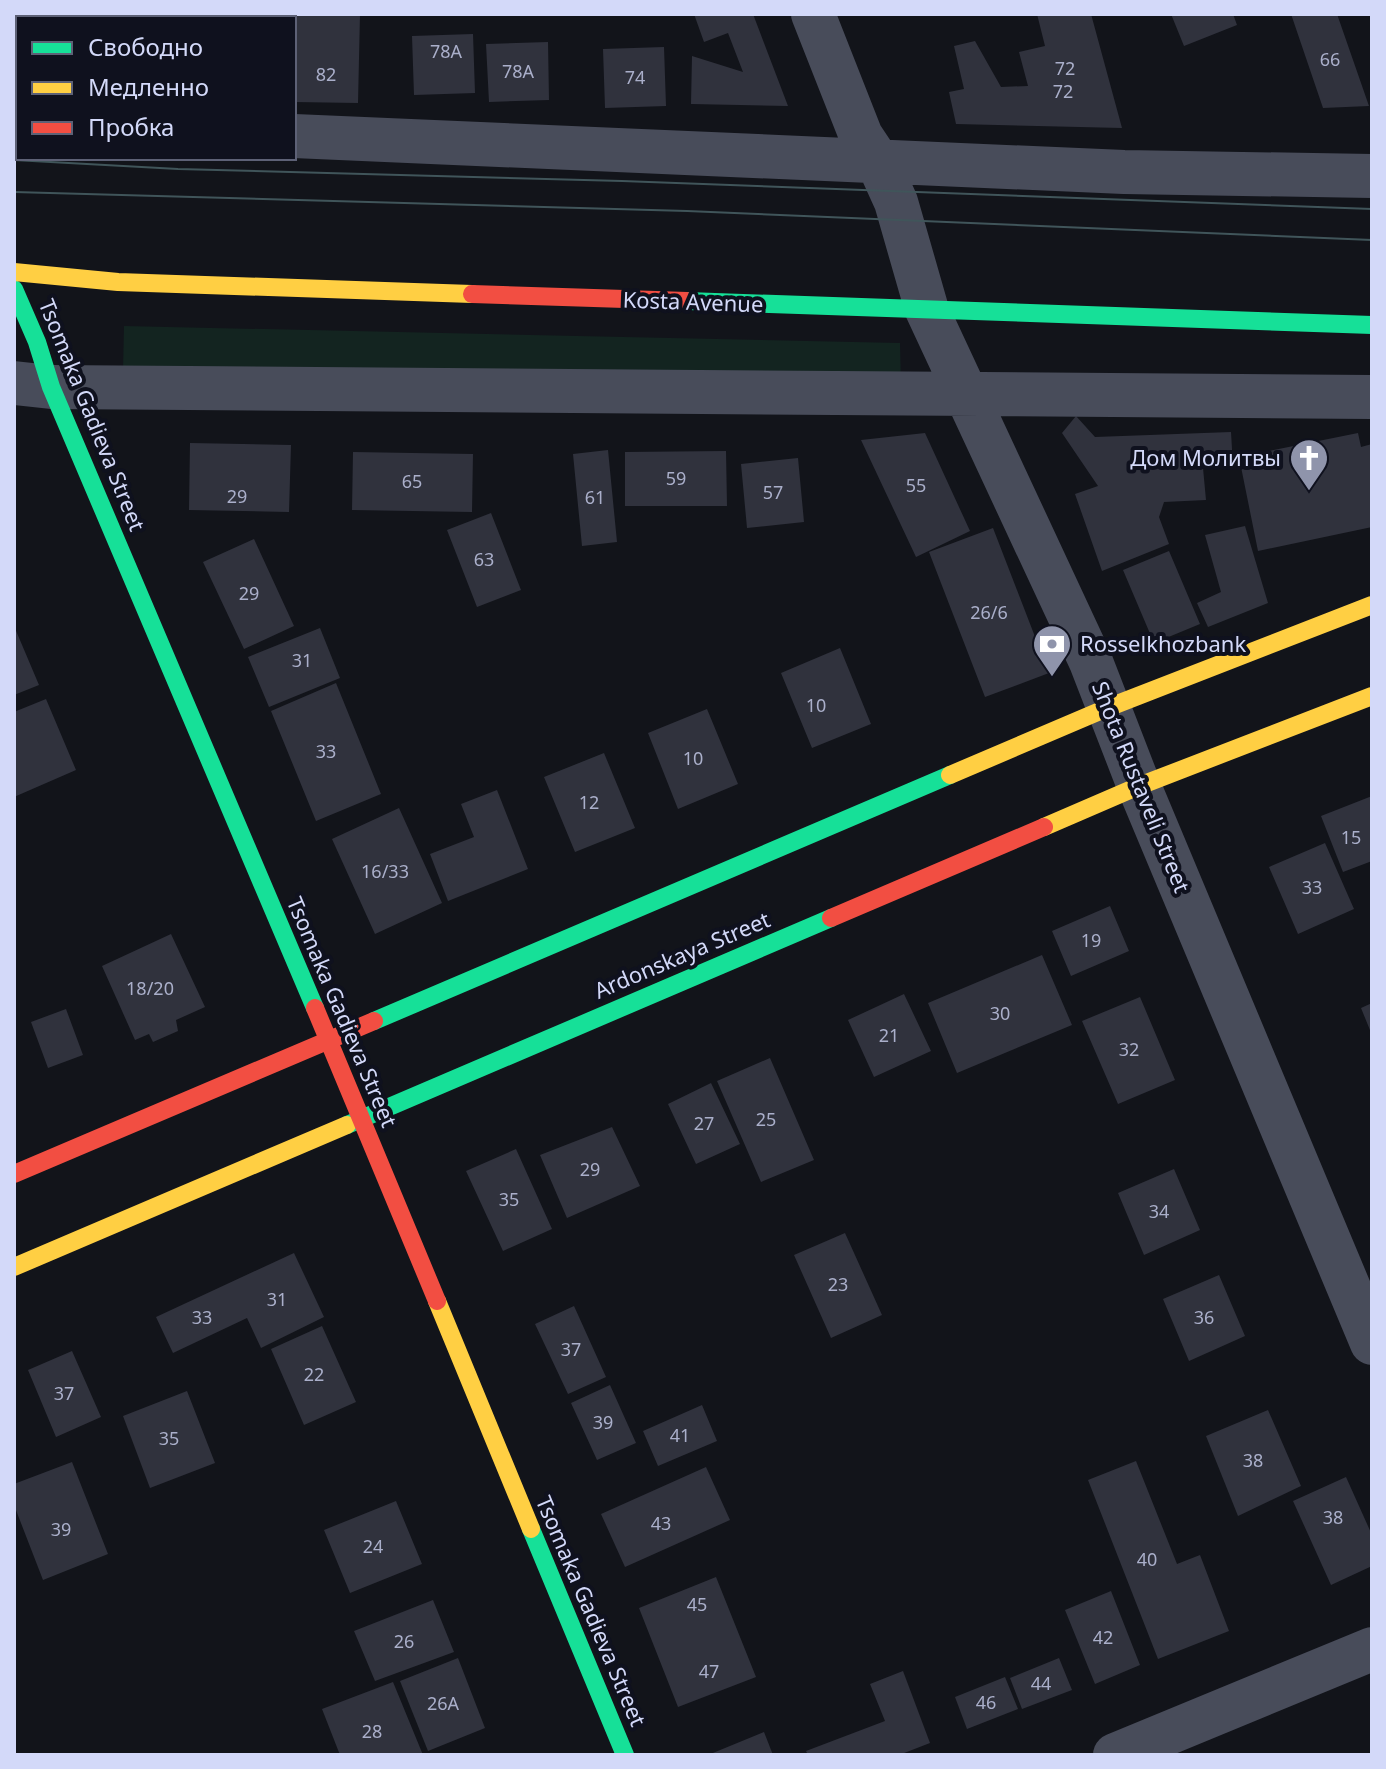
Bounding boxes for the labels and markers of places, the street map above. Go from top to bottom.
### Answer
church icon: Дом Молитвы [1288,437,1330,492]
place label: Дом Молитвы [1130,442,1281,472]
bank icon: Rosselkhozbank [1031,623,1073,678]
place label: Rosselkhozbank [1080,628,1246,658]

